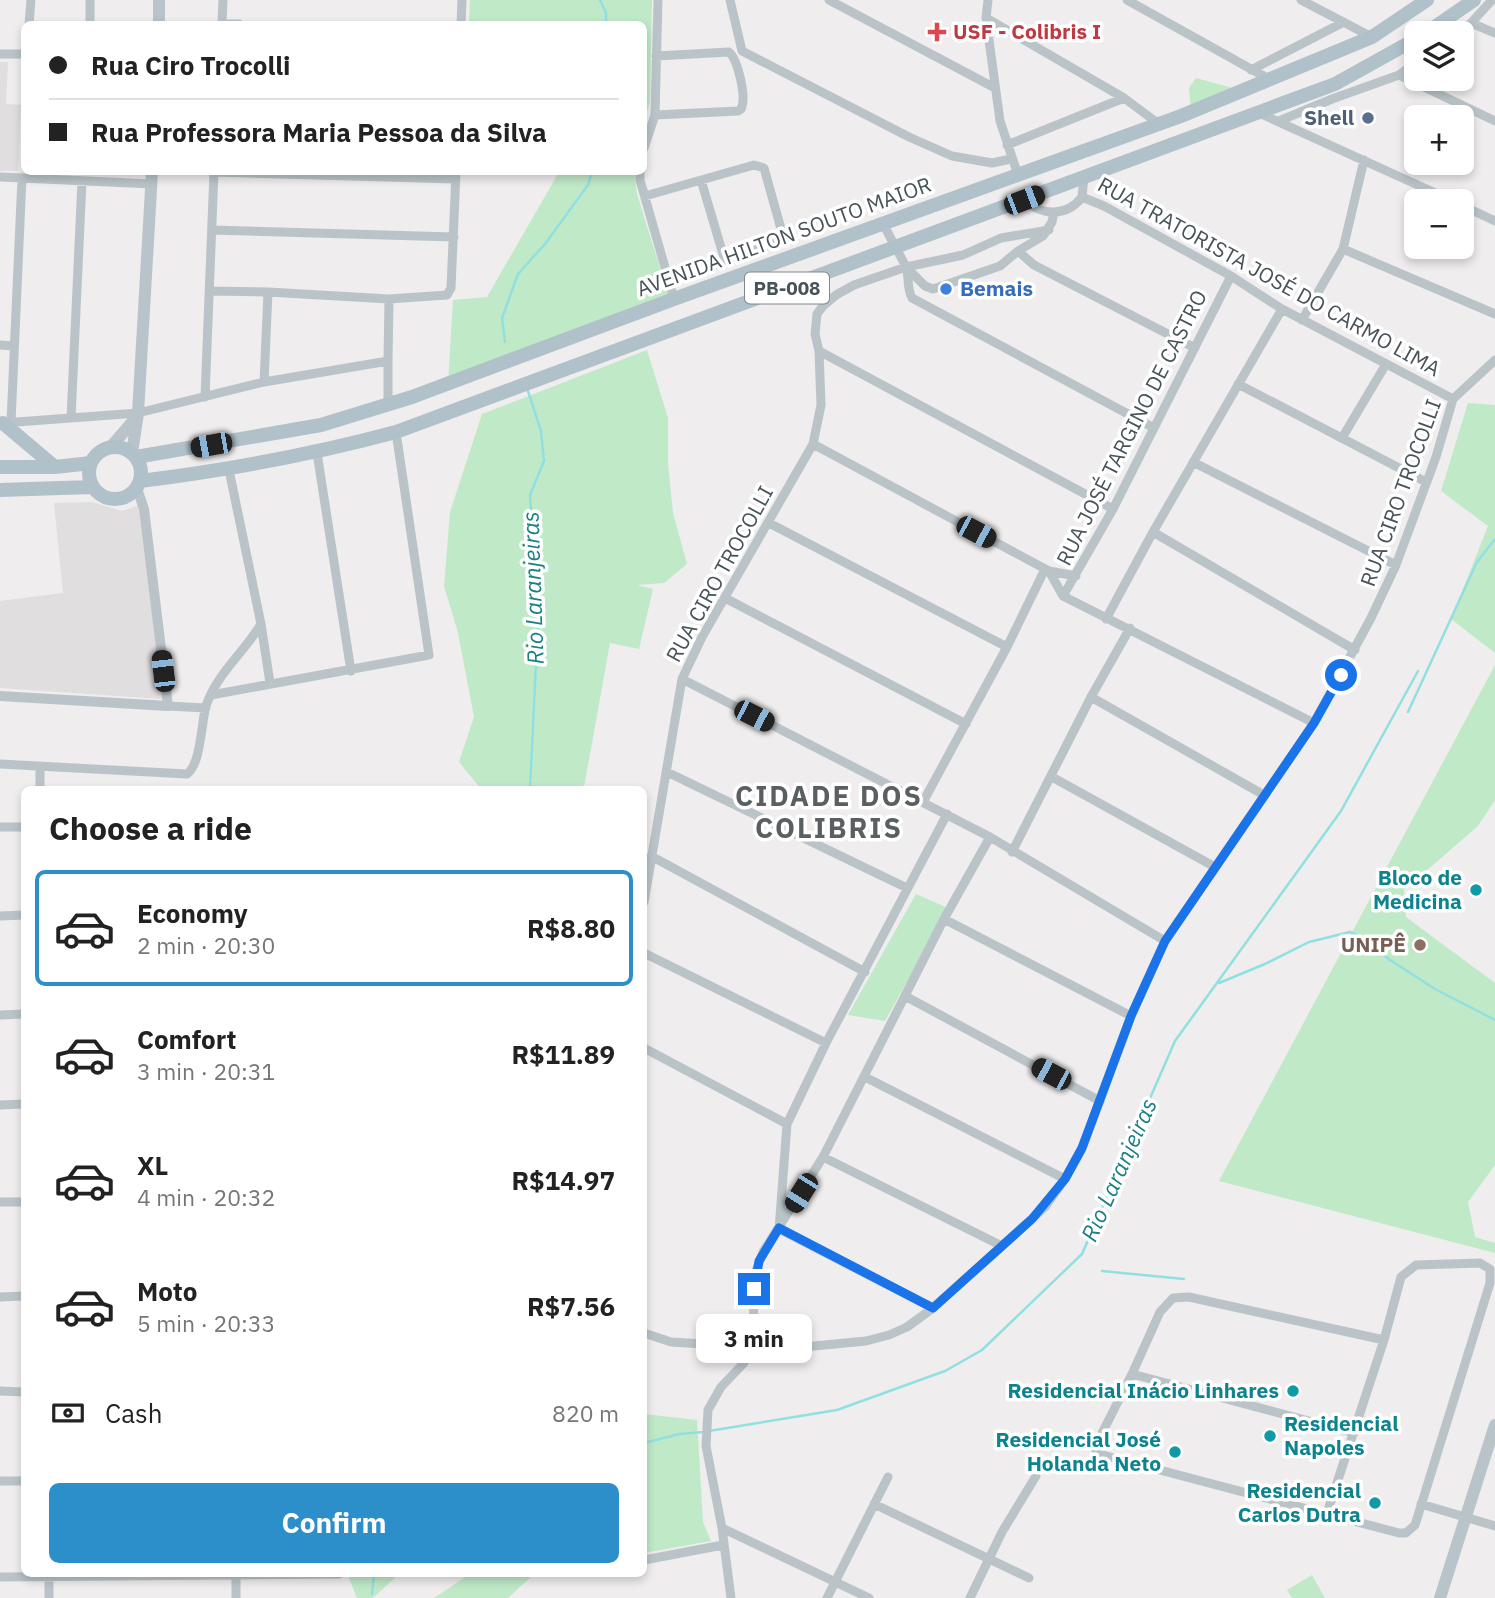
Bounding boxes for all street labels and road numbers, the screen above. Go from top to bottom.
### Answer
street label: AVENIDA HILTON SOUTO MAIOR [632,170,935,303]
street label: RUA TRATORISTA JOSÉ DO CARMO LIMA [1093,170,1446,382]
road number: PB-008 [745,272,829,304]
street label: RUA JOSÉ TARGINO DE CASTRO [1049,285,1213,570]
street label: RUA CIRO TROCOLLI [1353,395,1447,590]
street label: RUA CIRO TROCOLLI [659,480,779,667]

